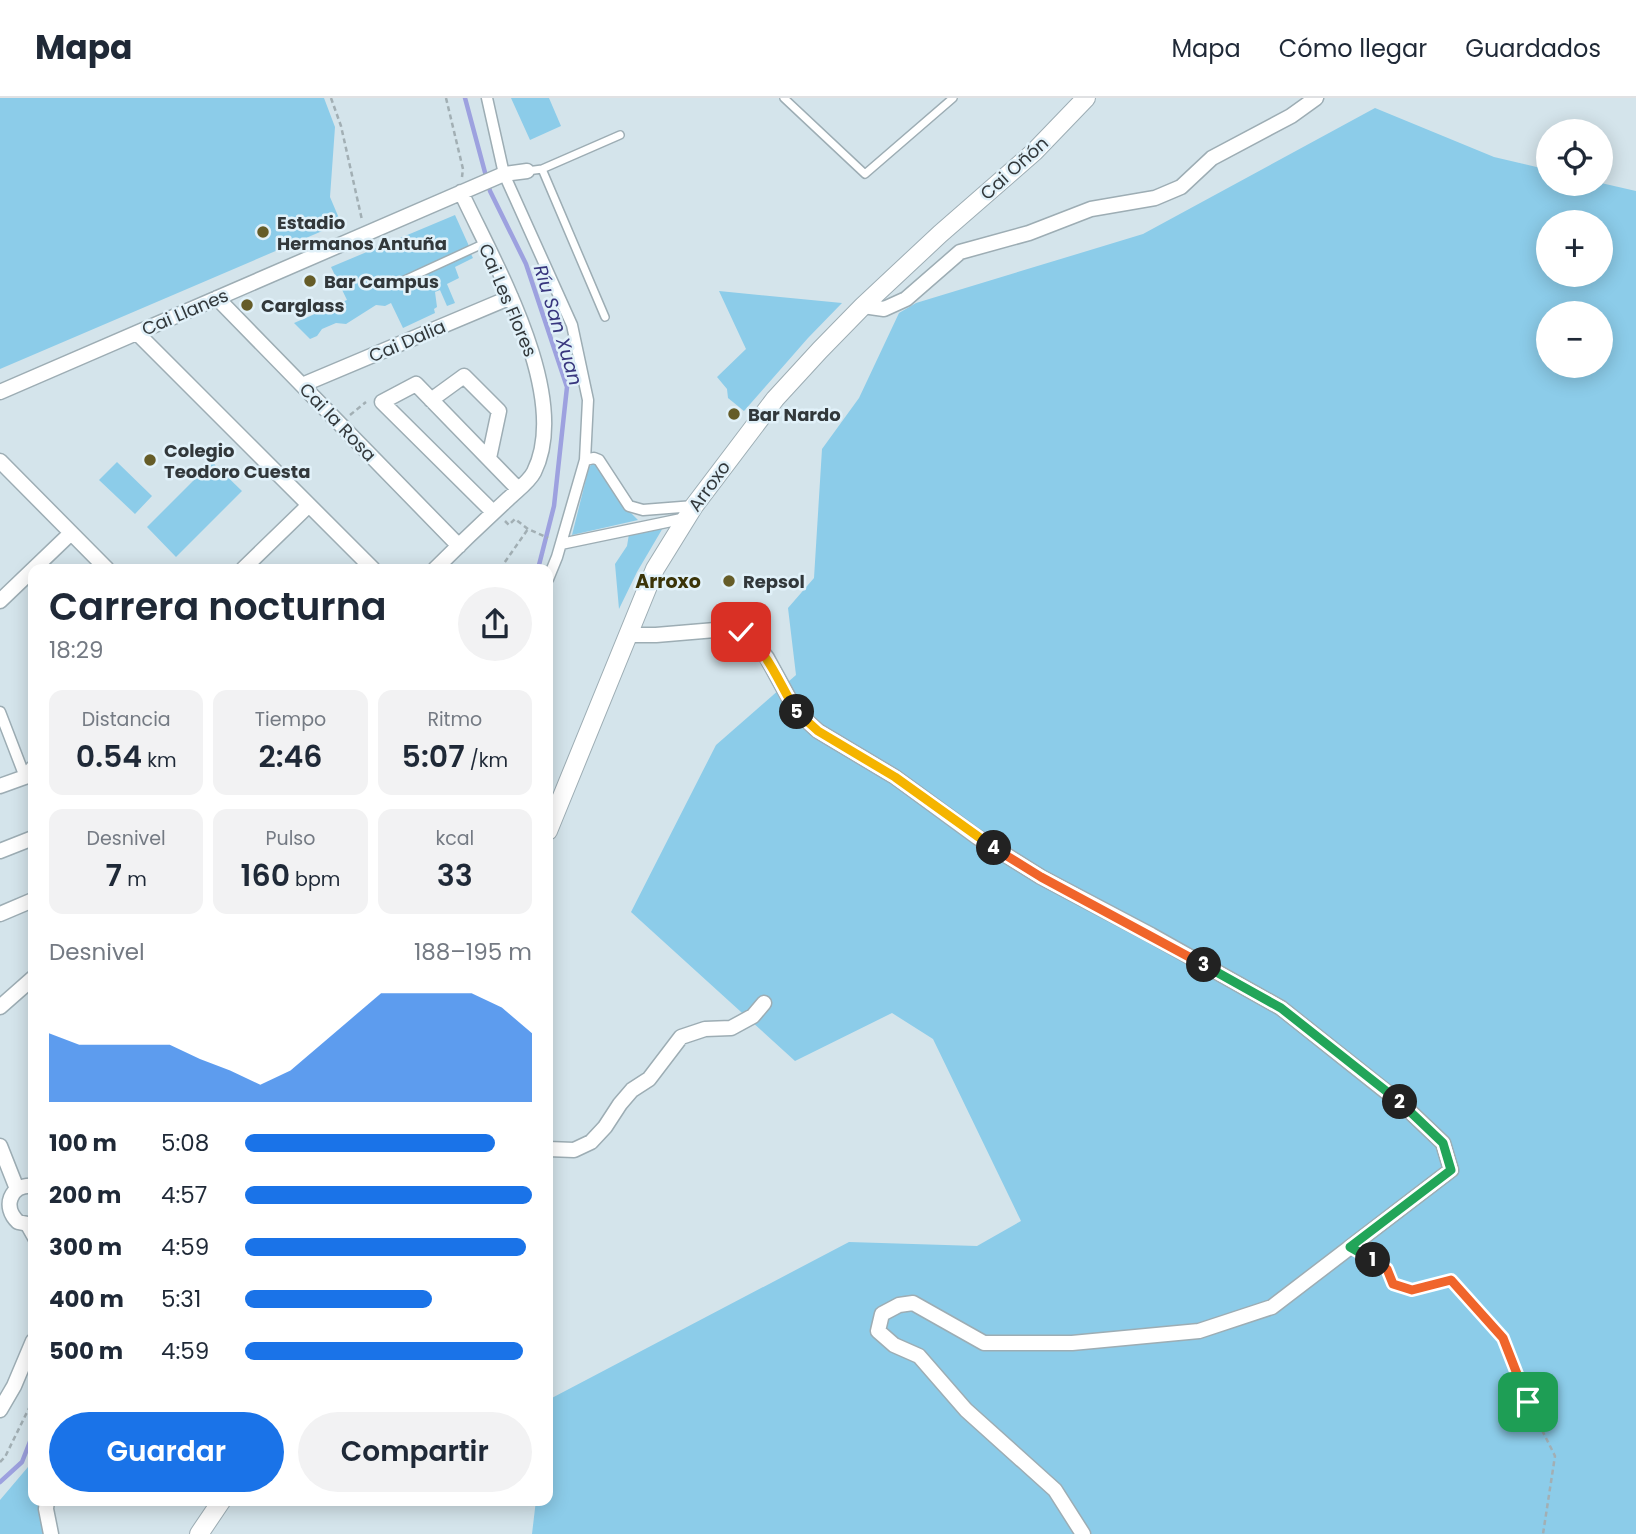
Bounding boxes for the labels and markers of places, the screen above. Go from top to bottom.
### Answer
place label: Estadio Hermanos Antuña [277,210,447,256]
marker: Estadio Hermanos Antuña [255,224,271,240]
place label: Bar Campus [324,269,439,294]
marker: Bar Campus [302,273,318,289]
place label: Carglass [261,293,344,318]
marker: Carglass [239,297,255,313]
place label: Bar Nardo [748,402,841,427]
marker: Bar Nardo [726,406,742,422]
place label: Colegio Teodoro Cuesta [164,438,310,484]
marker: Colegio Teodoro Cuesta [142,452,158,468]
place label: Repsol [743,569,805,594]
marker: Repsol [721,573,737,589]
pin [711,602,771,662]
pin: 5 [780,694,814,730]
pin: 4 [976,830,1012,866]
pin: 3 [1186,948,1222,982]
pin: 2 [1382,1084,1418,1119]
pin: 1 [1356,1242,1390,1278]
pin [1498,1372,1558,1432]

